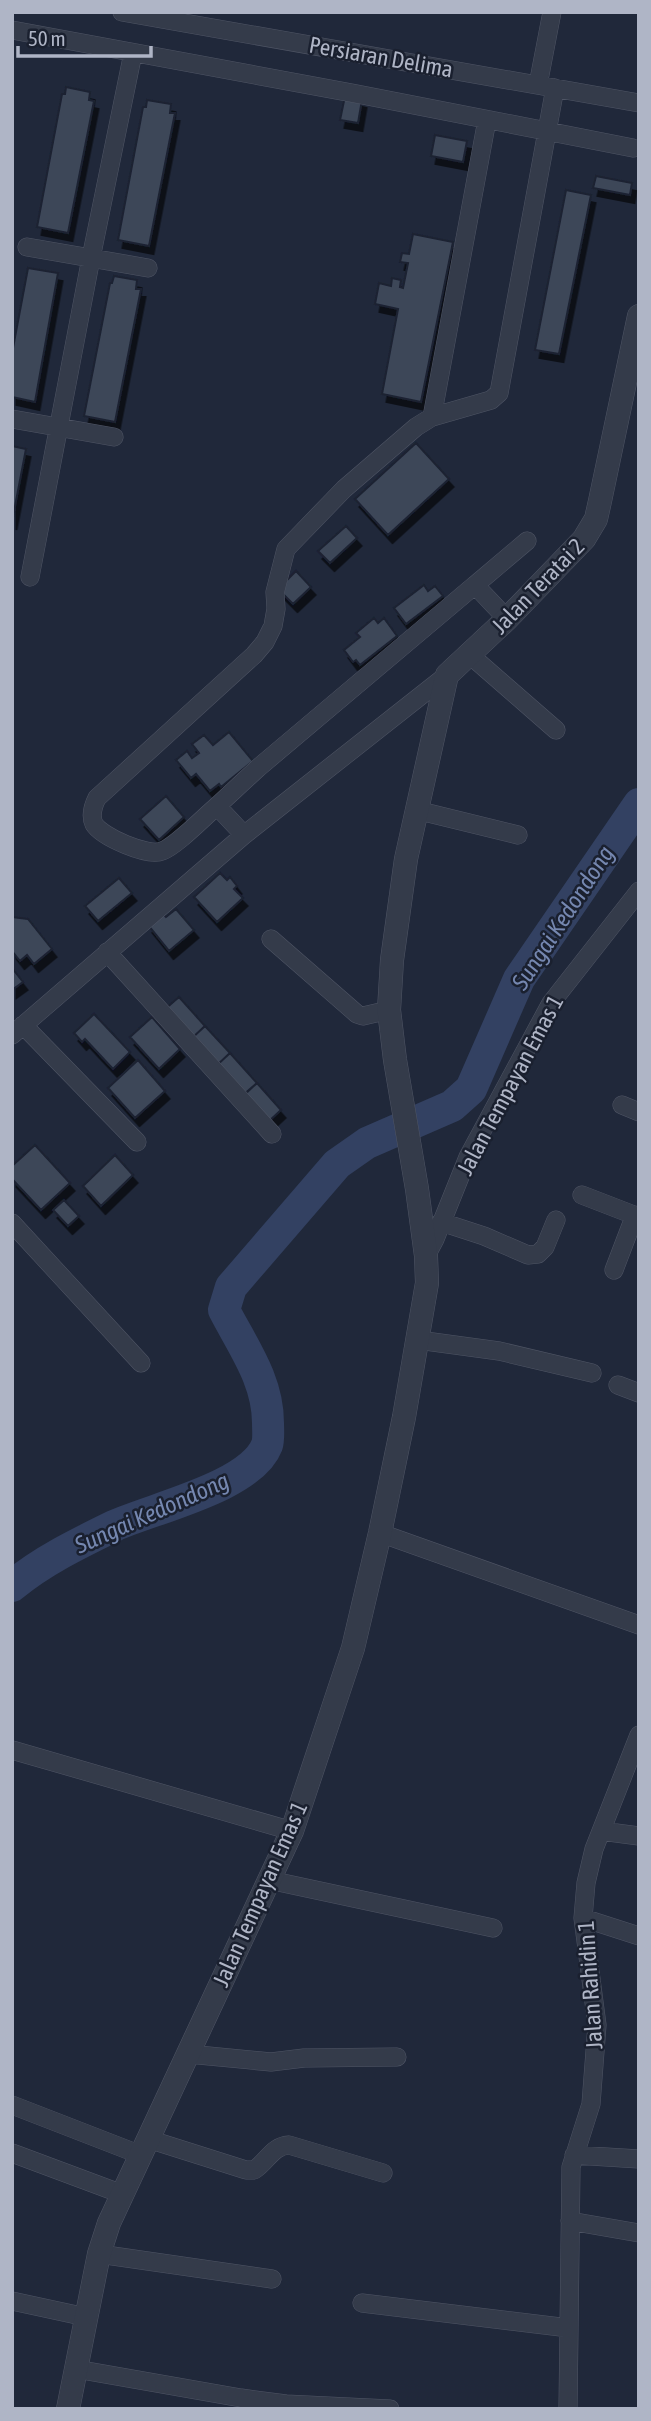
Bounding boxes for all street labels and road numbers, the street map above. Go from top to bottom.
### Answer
street label: Persiaran Delima [307,32,455,82]
street label: Jalan Teratai 2 [486,533,590,639]
street label: Jalan Tempayan Emas 1 [452,991,568,1179]
street label: Jalan Tempayan Emas 1 [207,1797,313,1991]
street label: Jalan Rahidin 1 [573,1920,607,2050]

